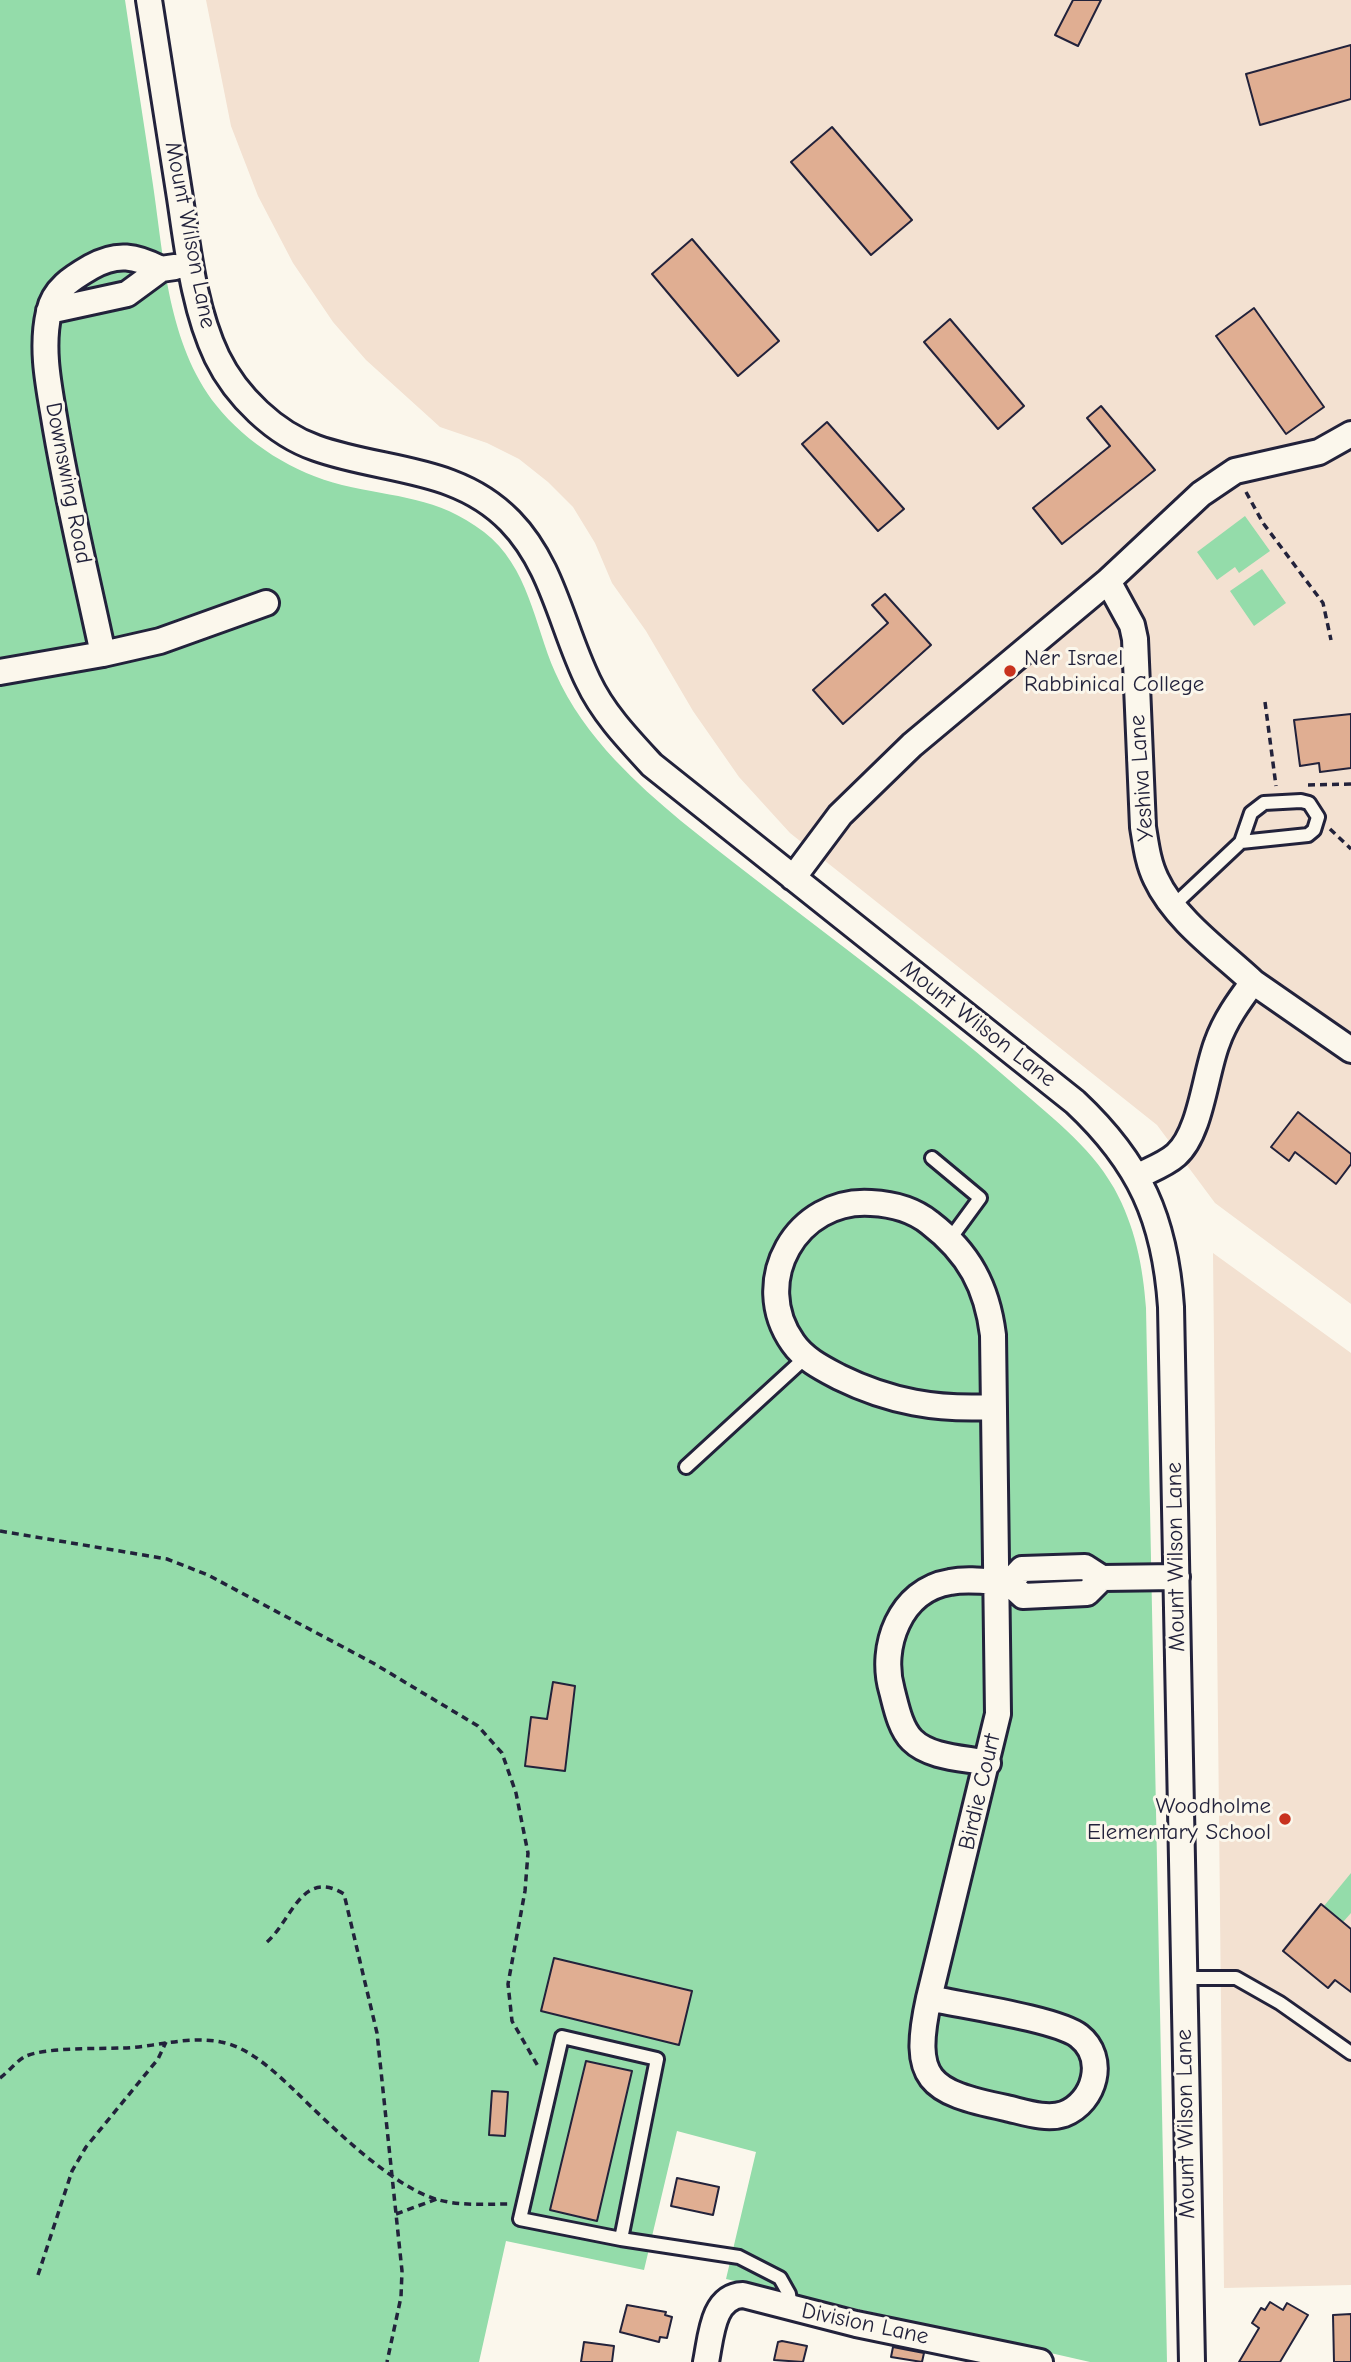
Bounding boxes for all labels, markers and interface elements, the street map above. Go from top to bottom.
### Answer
street label: Mount Wilson Lane [158,139,222,331]
street label: Downswing Road [39,400,97,566]
place label: Ner Israel Rabbinical College [1024,644,1204,698]
marker: Ner Israel Rabbinical College [1002,663,1018,679]
street label: Yeshiva Lane [1124,714,1160,842]
street label: Mount Wilson Lane [895,955,1061,1093]
street label: Mount Wilson Lane [1161,1462,1191,1652]
street label: Birdie Court [953,1731,1007,1853]
place label: Woodholme Elementary School [1087,1792,1271,1846]
marker: Woodholme Elementary School [1277,1811,1293,1827]
street label: Mount Wilson Lane [1171,2029,1201,2219]
street label: Division Lane [799,2297,931,2351]

